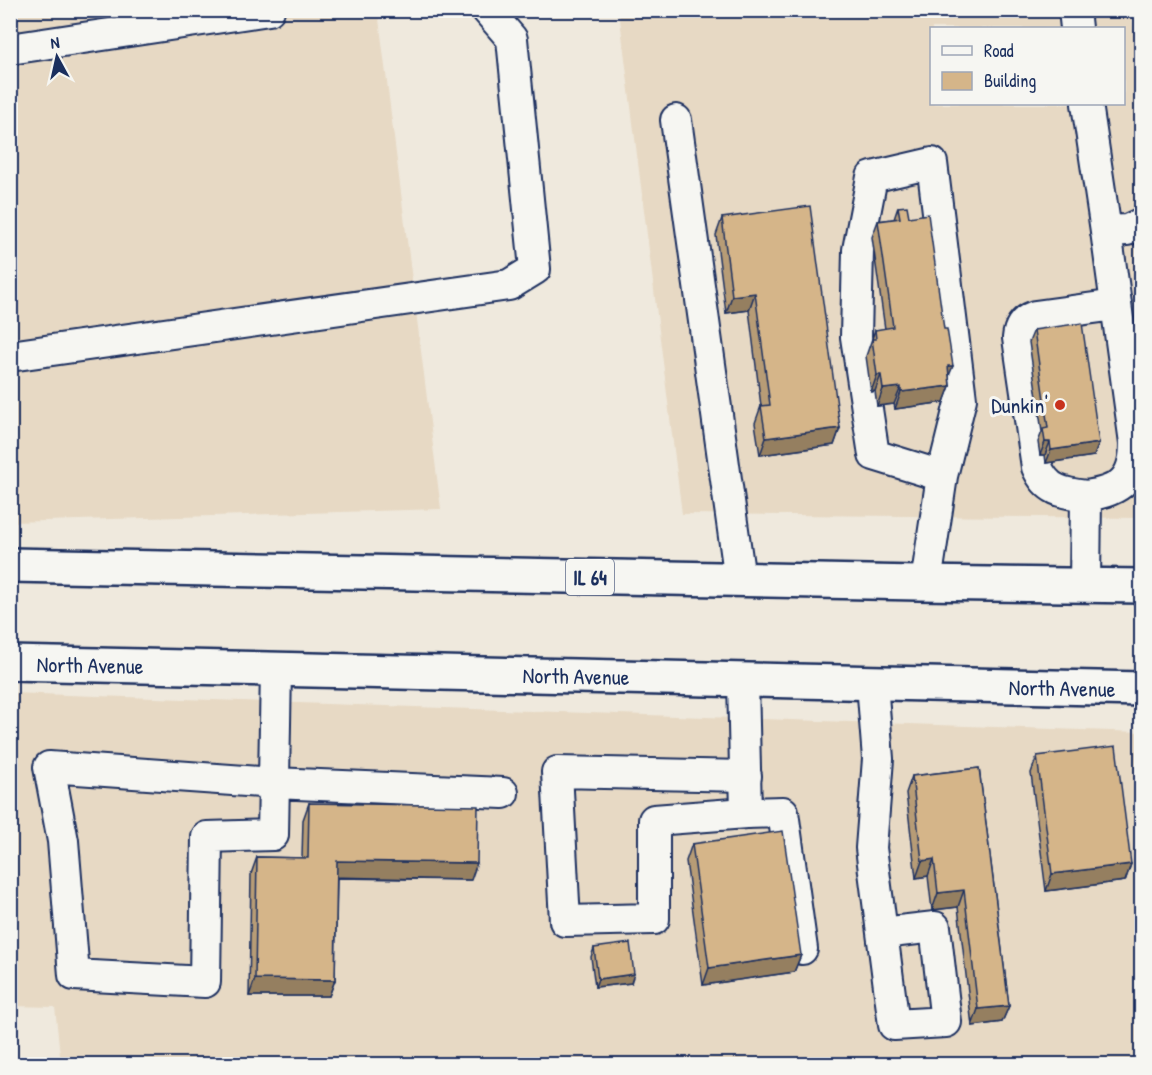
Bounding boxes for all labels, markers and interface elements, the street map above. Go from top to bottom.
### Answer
north arrow [27,27,87,87]
legend [930,27,1125,105]
text: N [49,31,61,54]
text: Road [984,38,1014,63]
text: Building [984,68,1036,93]
place label: Dunkin' [991,390,1048,420]
marker: Dunkin' [1053,398,1067,412]
road number: IL 64 [566,559,614,595]
street label: North Avenue [36,649,144,681]
street label: North Avenue [522,660,630,692]
street label: North Avenue [1008,672,1116,704]

